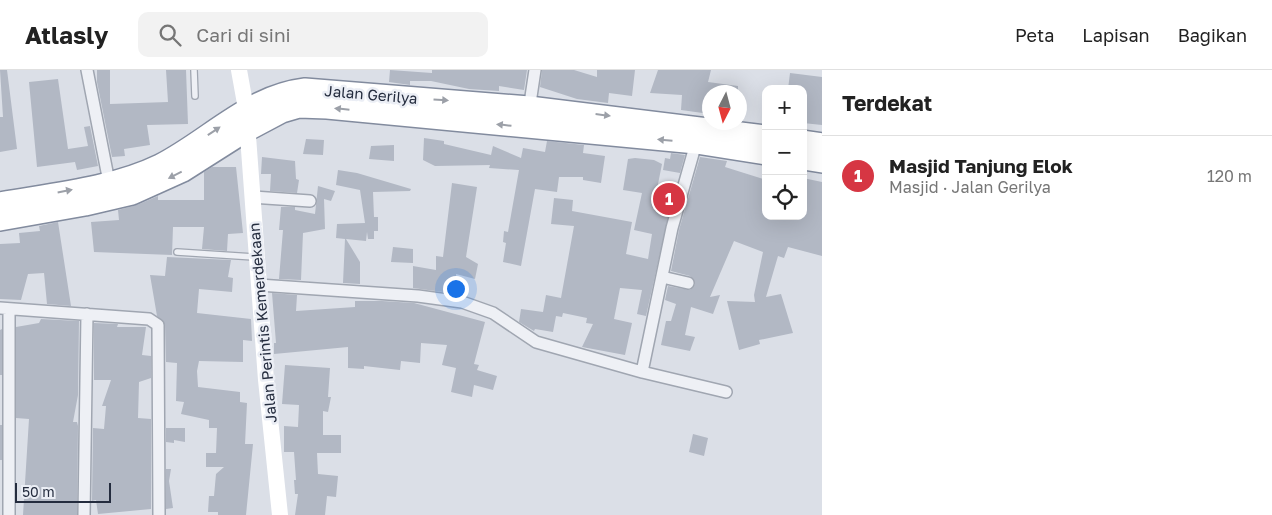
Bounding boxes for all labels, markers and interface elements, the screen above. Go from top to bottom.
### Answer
search box [138,12,488,57]
text: Atlasly [25,20,108,49]
icon: search [156,21,184,49]
text: Cari di sini [196,23,291,46]
text: Peta [1015,24,1054,46]
text: Lapisan [1082,24,1150,46]
text: Bagikan [1178,24,1247,46]
street label: Jalan Gerilya [324,81,418,107]
north arrow [702,85,747,130]
map controls [762,85,807,220]
button: + [762,85,807,130]
text: Terdekat [842,90,932,116]
one-way arrow [434,96,450,104]
one-way arrow [334,105,350,113]
one-way arrow [595,111,611,119]
one-way arrow [495,121,511,129]
one-way arrow [207,126,221,136]
button: − [762,130,807,175]
one-way arrow [657,136,673,144]
text: Masjid Tanjung Elok [889,154,1073,177]
text: 1 [854,166,862,186]
text: 120 m [1207,166,1252,186]
one-way arrow [167,171,182,179]
button: locate [762,175,807,220]
text: Masjid · Jalan Gerilya [889,177,1051,197]
pin: 1 [653,180,685,218]
one-way arrow [57,187,73,195]
street label: Jalan Perintis Kemerdekaan [244,222,280,424]
your location [443,276,469,302]
scale bar [15,480,111,503]
text: 50 m [22,483,55,500]

